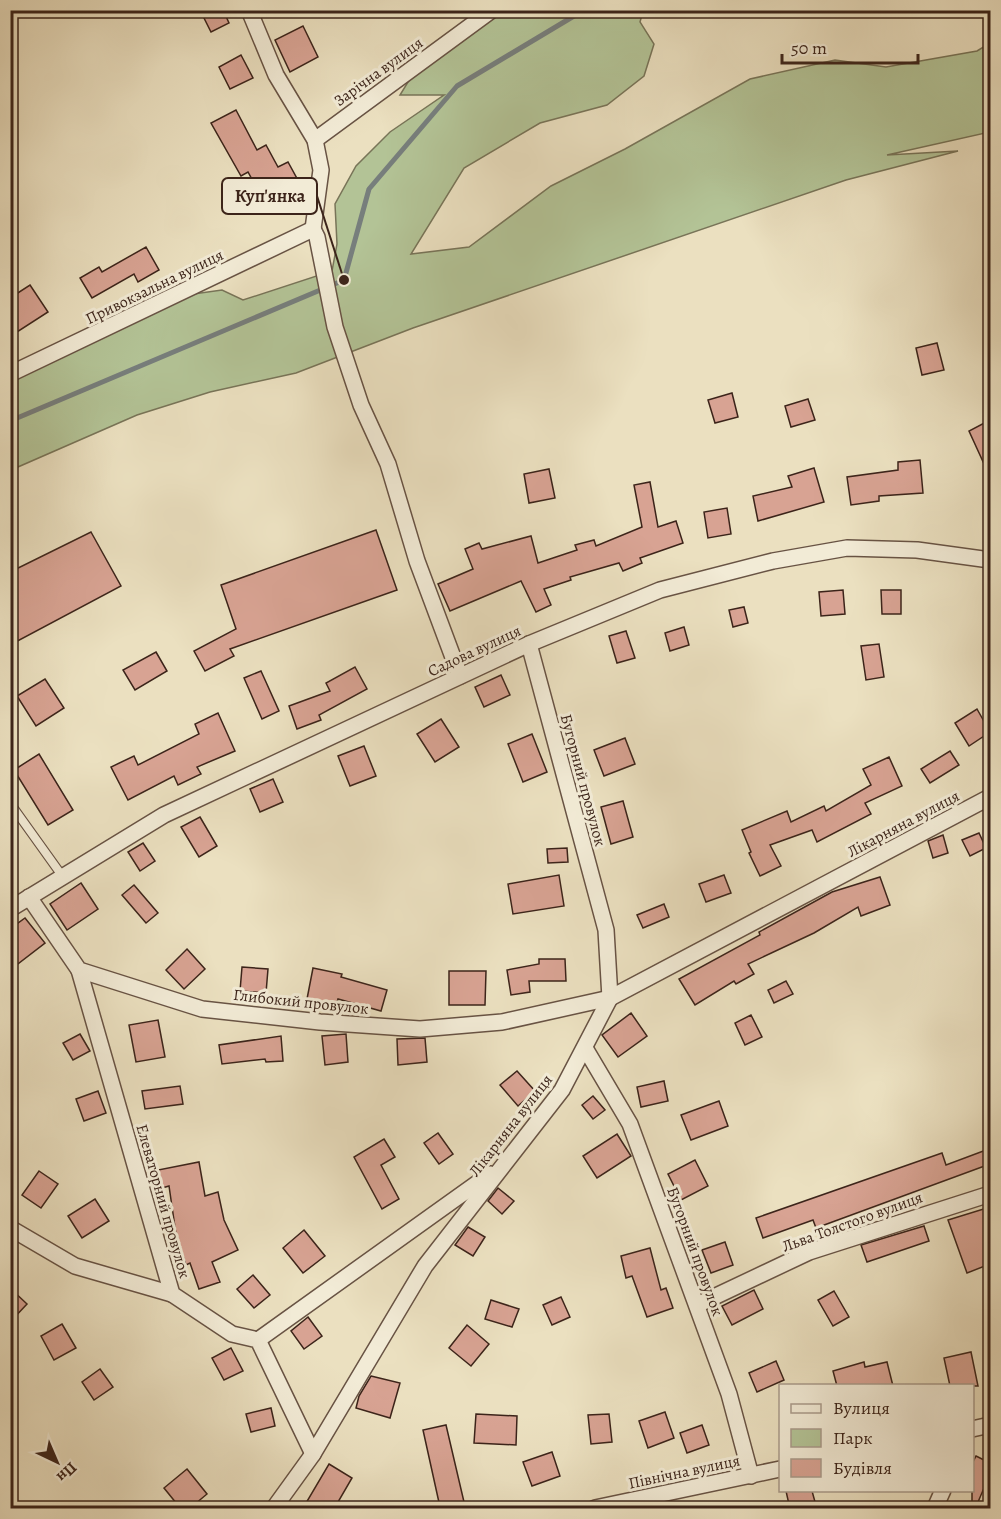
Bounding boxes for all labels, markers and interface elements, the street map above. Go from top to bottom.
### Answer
scale bar [782,27,918,65]
street label: Зарічна вулиця [330,32,428,112]
text: 50 m [791,36,827,60]
callout: Куп'янка [222,178,317,214]
text: Куп'янка [235,184,306,208]
street label: Привокзальна вулиця [82,244,227,330]
street label: Садова вулиця [424,620,525,682]
street label: Бугорний провулок [555,712,611,849]
street label: Лікарняна вулиця [843,785,964,863]
street label: Глибокий провулок [232,984,370,1020]
street label: Лікарняна вулиця [464,1070,558,1181]
street label: Елеваторний провулок [131,1122,196,1281]
street label: Бугорний провулок [661,1184,729,1319]
street label: Льва Толстого вулиця [779,1186,926,1258]
legend [779,1384,974,1492]
text: Вулиця [833,1396,890,1420]
text: Парк [833,1426,873,1450]
north arrow [27,1432,87,1492]
street label: Північна вулиця [626,1449,742,1495]
text: Будівля [833,1456,892,1480]
text: Пн [52,1457,82,1487]

